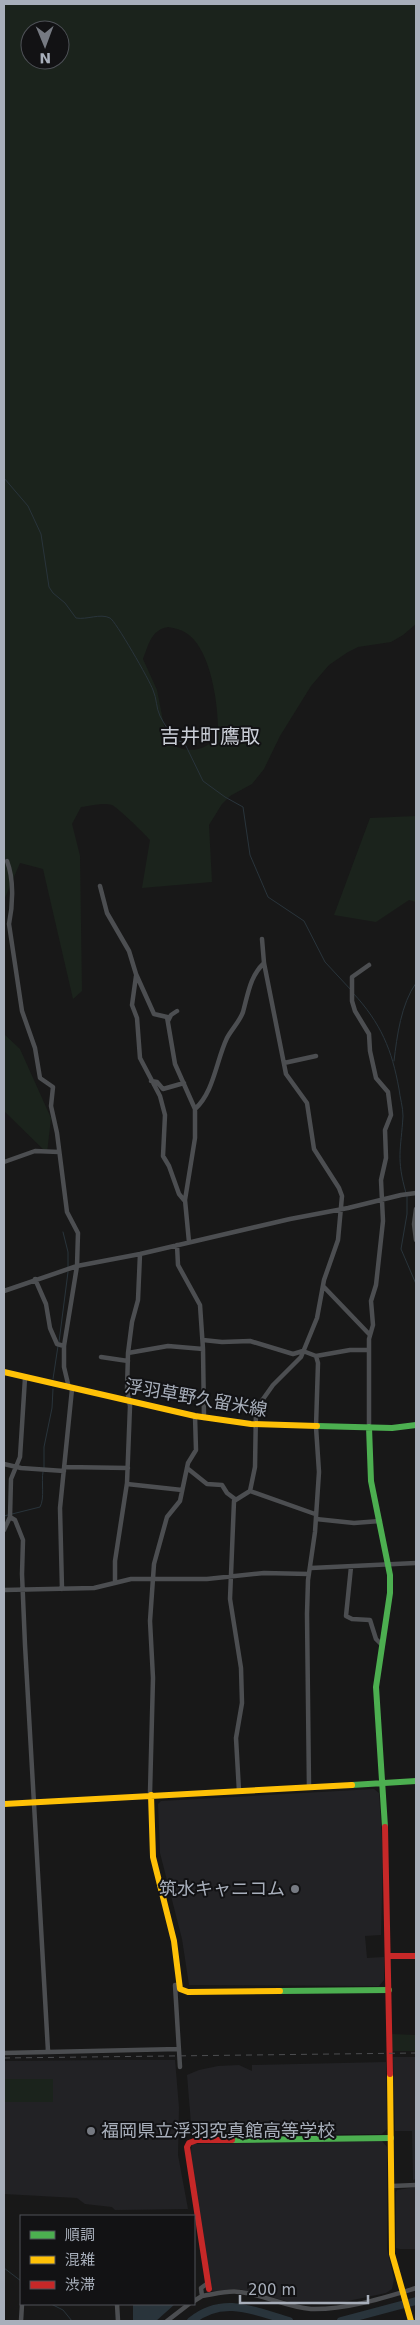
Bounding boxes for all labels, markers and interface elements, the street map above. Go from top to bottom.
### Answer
north arrow [20,20,70,70]
text: N [39,50,51,66]
district label: 吉井町鷹取 [160,724,260,748]
street label: 浮羽草野久留米線 [123,1375,269,1420]
place label: 筑水キャニコム [159,1878,285,1899]
marker: 筑水キャニコム [289,1883,301,1895]
place label: 福岡県立浮羽究真館高等学校 [101,2120,335,2141]
marker: 福岡県立浮羽究真館高等学校 [85,2125,97,2137]
legend [20,2215,195,2305]
text: 順調 [65,2226,95,2244]
text: 混雑 [65,2251,95,2269]
scale bar [240,2272,368,2304]
text: 渋滞 [65,2276,95,2294]
text: 200 m [248,2281,296,2299]

